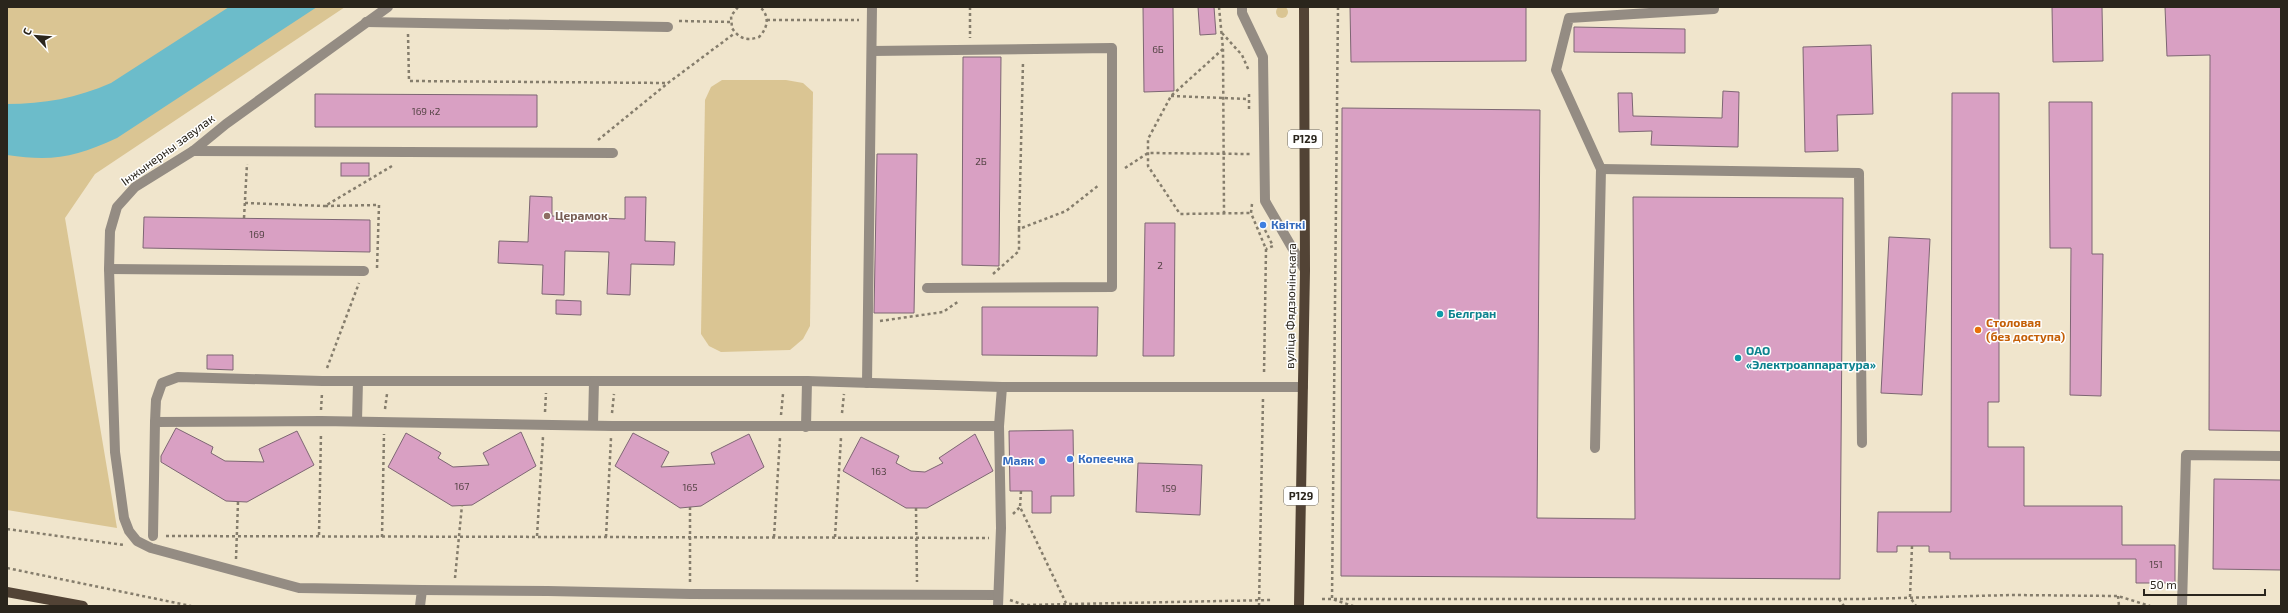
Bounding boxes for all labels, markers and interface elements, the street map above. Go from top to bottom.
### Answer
north arrow [16,16,56,56]
text: С [19,25,34,37]
house number: 6Б [1152,43,1164,55]
house number: 169 к2 [412,105,441,117]
street label: Інжынерны завулак [118,110,218,189]
road number: Р129 [1288,130,1322,148]
house number: 2Б [975,155,987,167]
place label: Церамок [555,208,608,222]
marker: Церамок [542,211,552,221]
place label: Квіткі [1271,217,1305,231]
marker: Квіткі [1258,220,1268,230]
house number: 169 [249,228,265,240]
street label: вуліца Фядзюнінскага [1282,243,1299,369]
house number: 2 [1157,259,1163,271]
place label: Белгран [1448,306,1496,320]
marker: Белгран [1435,309,1445,319]
place label: Столовая (без доступа) [1986,315,2065,343]
marker: Столовая (без доступа) [1973,325,1983,335]
place label: ОАО «Электроаппаратура» [1746,343,1876,371]
marker: ОАО «Электроаппаратура» [1733,353,1743,363]
place label: Копеечка [1078,451,1134,465]
place label: Маяк [1003,453,1034,467]
marker: Копеечка [1065,454,1075,464]
marker: Маяк [1037,456,1047,466]
house number: 163 [871,465,887,477]
house number: 167 [455,480,469,492]
house number: 165 [682,481,698,493]
house number: 159 [1161,482,1177,494]
road number: Р129 [1284,487,1318,505]
house number: 151 [2149,558,2163,570]
scale bar [2144,571,2265,597]
text: 50 m [2150,577,2177,591]

